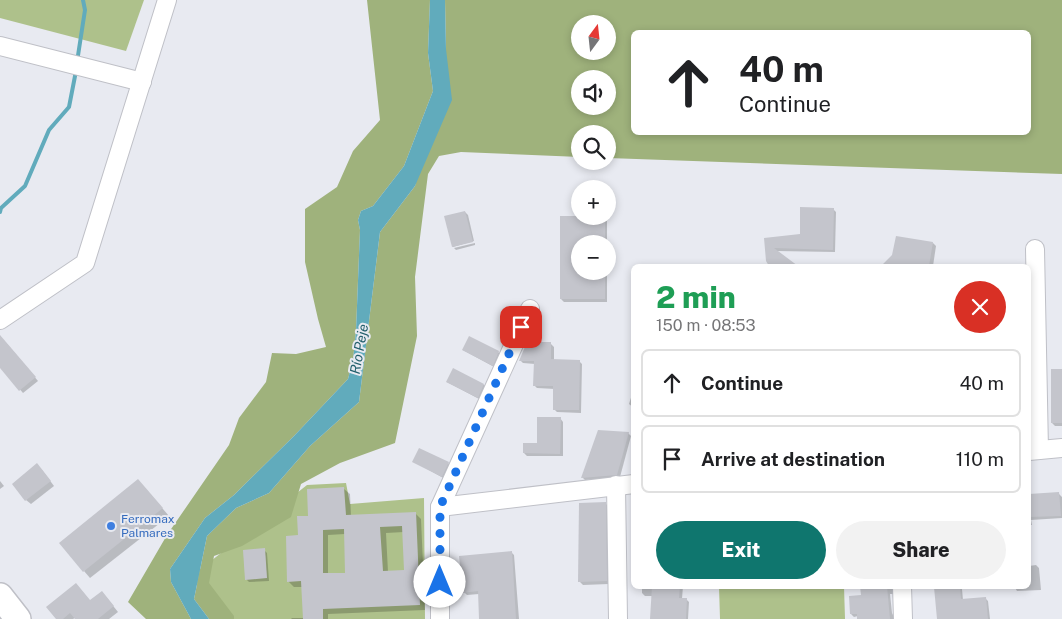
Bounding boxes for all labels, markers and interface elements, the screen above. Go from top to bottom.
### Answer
north arrow [571,15,616,60]
map controls [571,15,616,280]
text: 40 m [739,49,824,90]
icon: ahead [656,50,721,115]
button: sound [571,70,616,115]
text: Continue [739,91,831,117]
button: search [571,125,616,170]
button: + [571,180,616,225]
button: − [571,235,616,280]
text: 2 min [656,279,736,315]
button: close [954,281,1006,333]
pin [500,306,542,348]
icon: arrive [507,313,535,341]
text: 150 m · 08:53 [656,316,756,335]
water label: Río Peje [347,322,371,375]
icon: ahead [658,369,686,397]
text: Continue [701,372,783,394]
text: 40 m [959,372,1004,394]
icon: arrive [658,445,686,473]
text: Arrive at destination [701,448,885,470]
text: 110 m [956,448,1004,470]
place label: Ferromax Palmares [121,512,175,540]
marker: Ferromax Palmares [105,520,117,532]
button: Exit [656,521,826,579]
button: Share [836,521,1006,579]
position arrow [413,555,465,607]

